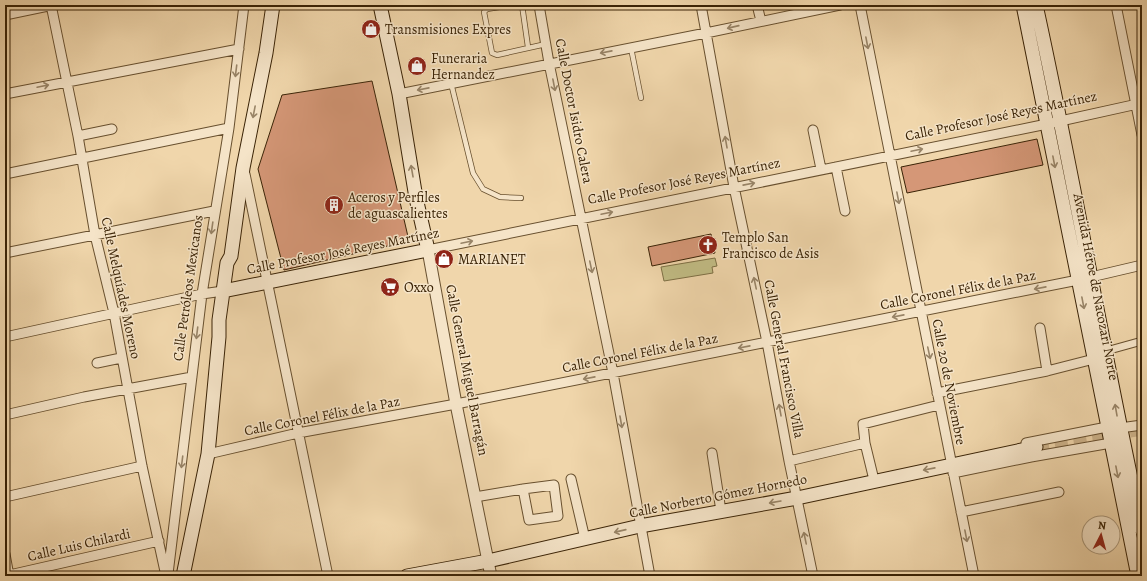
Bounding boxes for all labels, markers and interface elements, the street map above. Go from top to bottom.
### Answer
shop icon: Transmisiones Expres [360,18,382,40]
place label: Transmisiones Expres [385,20,511,39]
one-way arrow [727,24,740,32]
one-way arrow [864,36,872,49]
street label: Calle Doctor Isidro Calera [551,37,597,186]
place label: Funeraria Hernandez [431,49,495,84]
one-way arrow [600,49,613,57]
shop icon: Funeraria Hernandez [406,55,428,77]
one-way arrow [232,65,240,78]
one-way arrow [550,78,558,91]
one-way arrow [36,82,49,90]
one-way arrow [417,85,430,93]
street label: Calle Profesor José Reyes Martínez [903,86,1099,146]
one-way arrow [250,106,258,119]
one-way arrow [722,135,730,148]
one-way arrow [910,146,923,154]
street label: Calle Profesor José Reyes Martínez [586,153,782,209]
one-way arrow [1051,155,1059,168]
one-way arrow [408,165,416,178]
one-way arrow [742,180,755,188]
place label: Aceros y Perfiles de aguascalientes [347,188,448,223]
one-way arrow [895,191,903,204]
street label: Avenida Héroe de Nacozari Norte [1068,191,1123,382]
building icon: Aceros y Perfiles de aguascalientes [323,194,345,216]
one-way arrow [601,208,614,216]
street label: Calle Petróleos Mexicanos [168,214,208,362]
street label: Calle Melquíades Moreno [97,215,145,361]
one-way arrow [208,221,216,234]
street label: Calle Profesor José Reyes Martínez [245,223,441,279]
place label: Templo San Francisco de Asis [722,228,819,263]
church icon: Templo San Francisco de Asis [697,234,719,256]
one-way arrow [460,238,473,246]
shop icon: MARIANET [433,248,455,270]
place label: MARIANET [458,250,526,269]
one-way arrow [587,260,595,273]
street label: Calle Coronel Félix de la Paz [879,266,1037,314]
supermarket icon: Oxxo [379,276,401,298]
one-way arrow [750,277,758,290]
place label: Oxxo [404,278,434,297]
street label: Calle General Francisco Villa [759,278,809,440]
street label: Calle General Miguel Barragán [441,283,493,458]
one-way arrow [1034,284,1047,292]
one-way arrow [1079,296,1087,309]
one-way arrow [892,312,905,320]
street label: Calle 20 de Noviembre [927,317,971,447]
one-way arrow [193,326,201,339]
street label: Calle Coronel Félix de la Paz [561,329,719,377]
one-way arrow [737,343,750,351]
one-way arrow [925,346,933,359]
one-way arrow [582,374,595,382]
street label: Calle Coronel Félix de la Paz [243,392,401,440]
one-way arrow [776,404,784,417]
one-way arrow [1112,404,1120,417]
one-way arrow [618,415,626,428]
one-way arrow [178,455,185,468]
one-way arrow [1113,465,1121,478]
one-way arrow [923,466,936,474]
street label: Calle Norberto Gómez Hornedo [628,469,808,523]
one-way arrow [769,498,782,506]
north arrow [1081,515,1121,555]
text: N [1097,518,1107,533]
street label: Calle Luis Chilardi [26,524,132,566]
one-way arrow [613,527,626,535]
one-way arrow [962,529,970,542]
one-way arrow [801,532,809,545]

